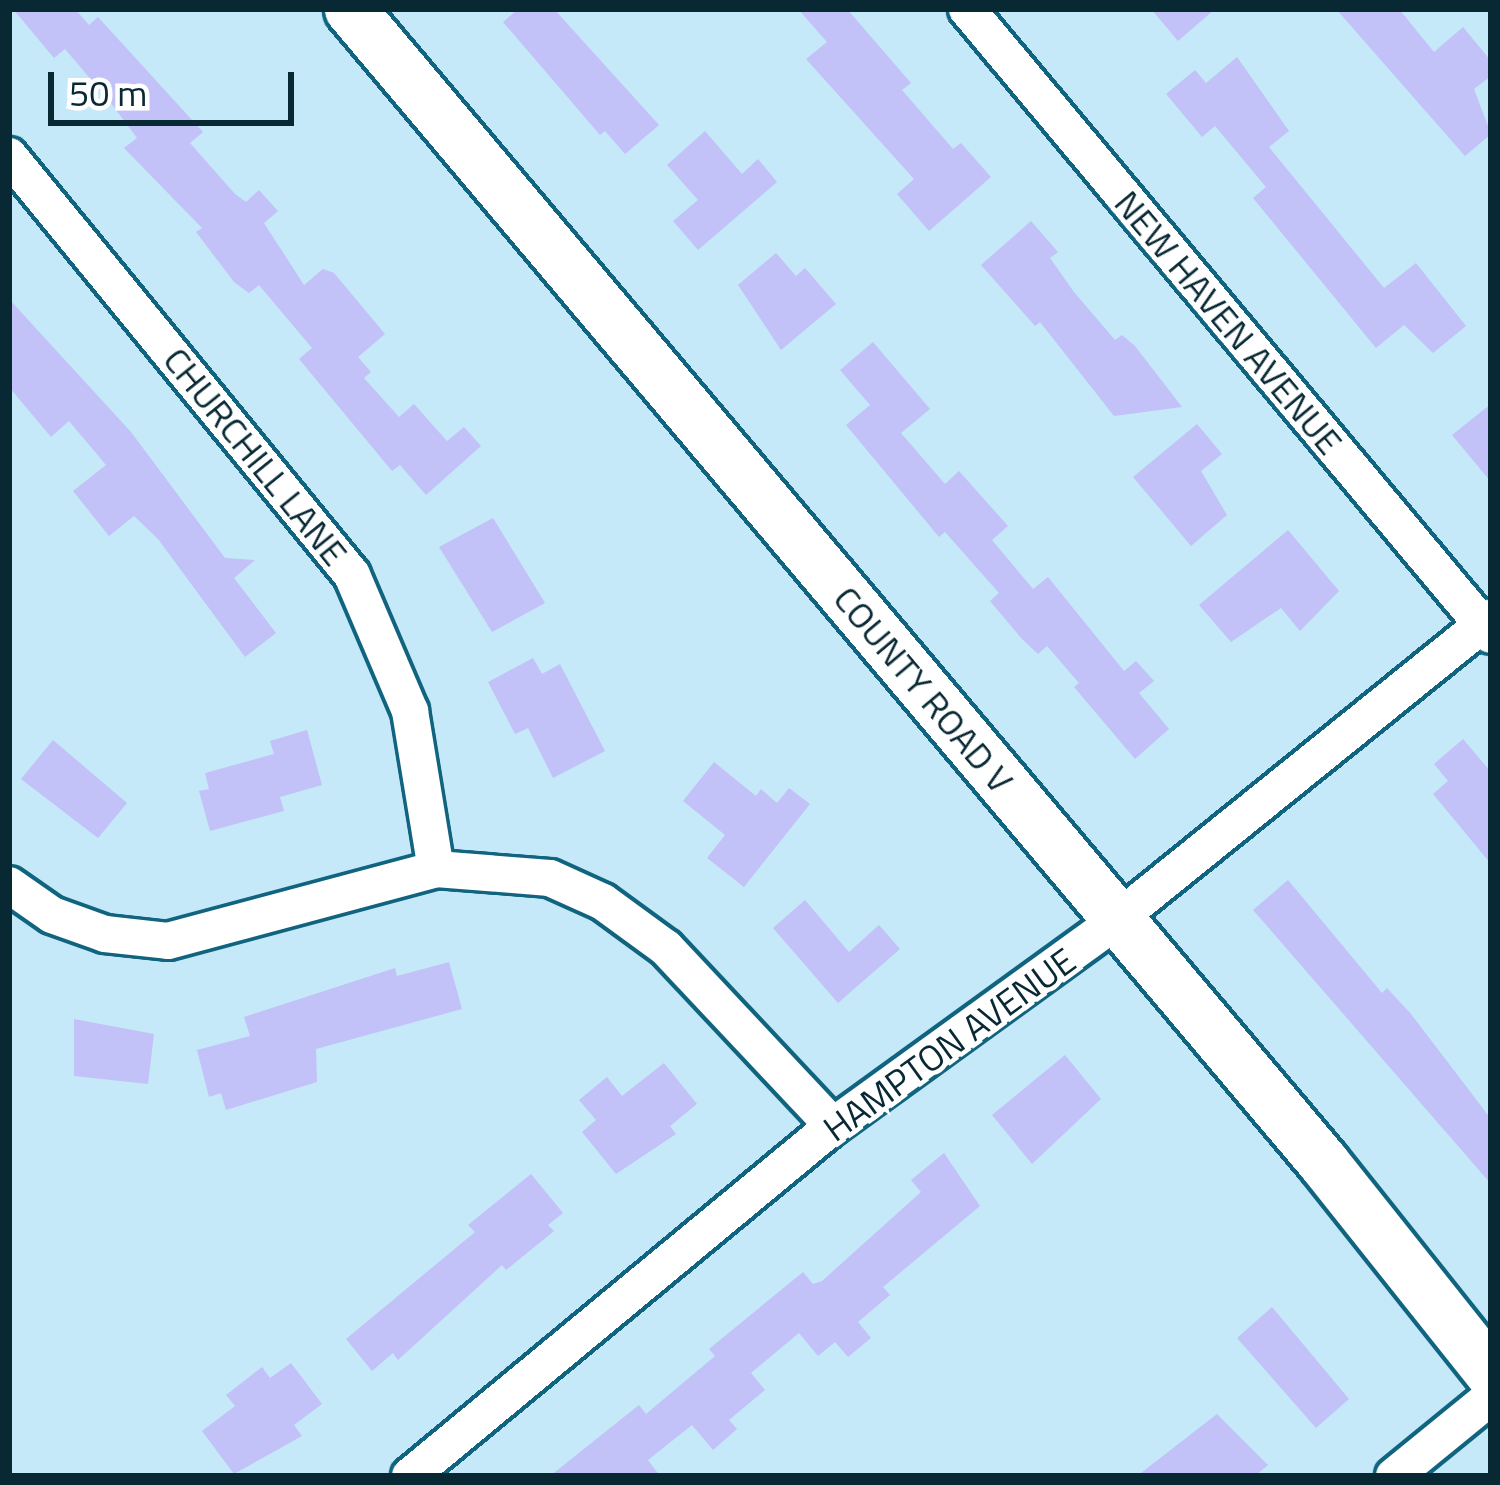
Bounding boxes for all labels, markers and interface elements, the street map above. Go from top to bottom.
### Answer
scale bar [54,48,300,122]
text: 50 m [69,65,147,120]
street label: NEW HAVEN AVENUE [1106,181,1352,463]
street label: CHURCHILL LANE [155,339,357,573]
street label: COUNTY ROAD V [825,577,1023,801]
street label: HAMPTON AVENUE [815,938,1083,1150]

